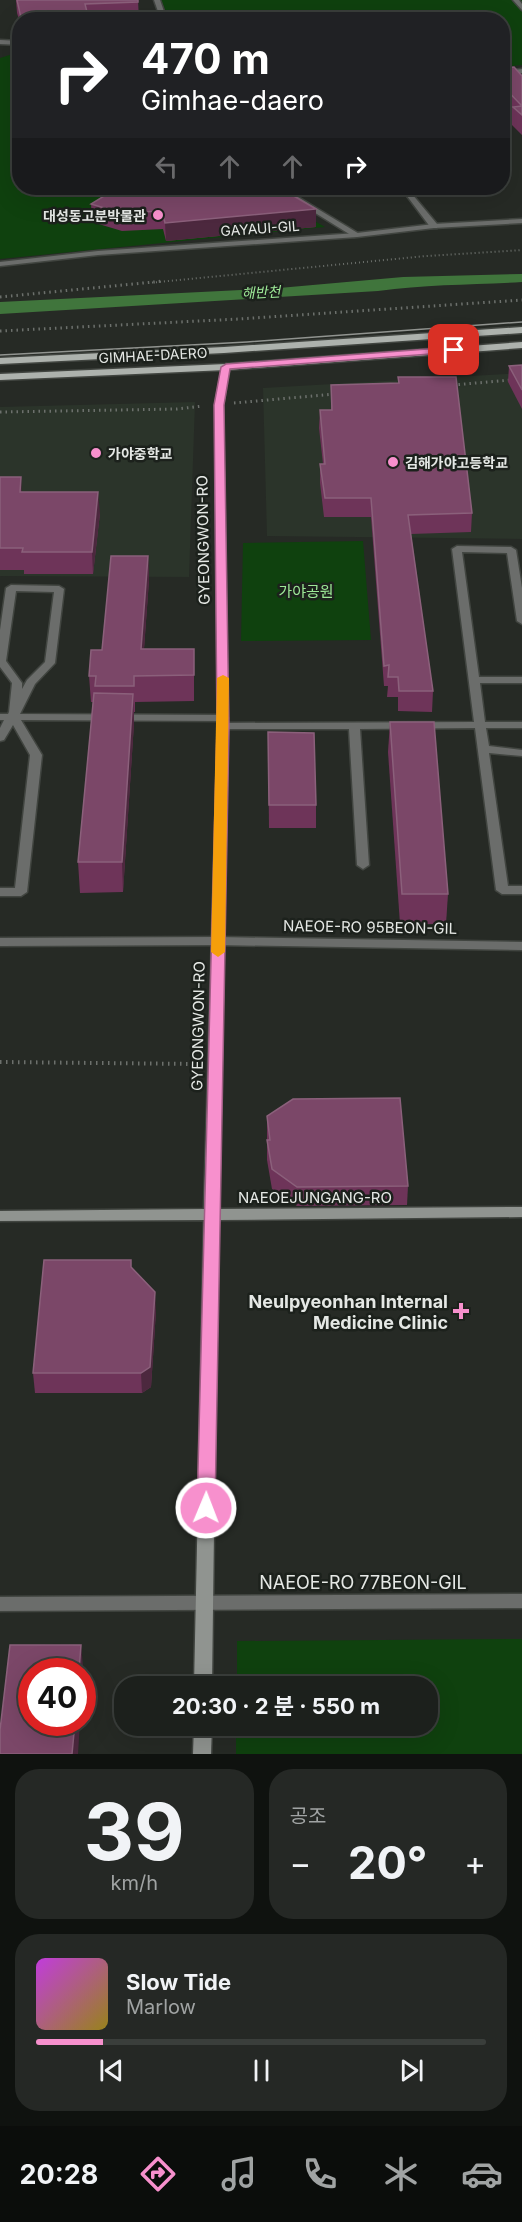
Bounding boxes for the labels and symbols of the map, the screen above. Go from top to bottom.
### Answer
place label: 대성동고분박물관 [43,207,146,224]
marker: 대성동고분박물관 [151,208,165,222]
street label: GAYAUI-GIL [220,217,300,239]
water label: 해반천 [241,282,282,301]
pin [428,324,479,375]
street label: GIMHAE-DAERO [98,344,208,366]
place label: 가야중학교 [108,445,173,462]
marker: 가야중학교 [89,446,103,460]
place label: 김해가야고등학교 [405,454,508,471]
marker: 김해가야고등학교 [386,455,400,469]
street label: GYEONGWON-RO [192,475,214,605]
park label: 가야공원 [278,582,334,601]
street label: NAEOE-RO 95BEON-GIL [283,916,457,938]
street label: GYEONGWON-RO [187,961,209,1091]
street label: NAEOEJUNGANG-RO [238,1188,392,1207]
place label: Neulpyeonhan Internal Medicine Clinic [248,1291,448,1333]
marker: Neulpyeonhan Internal Medicine Clinic [452,1302,470,1320]
position arrow [174,1476,238,1540]
street label: NAEOE-RO 77BEON-GIL [259,1572,467,1593]
speed limit sign: 40 [18,1658,96,1736]

